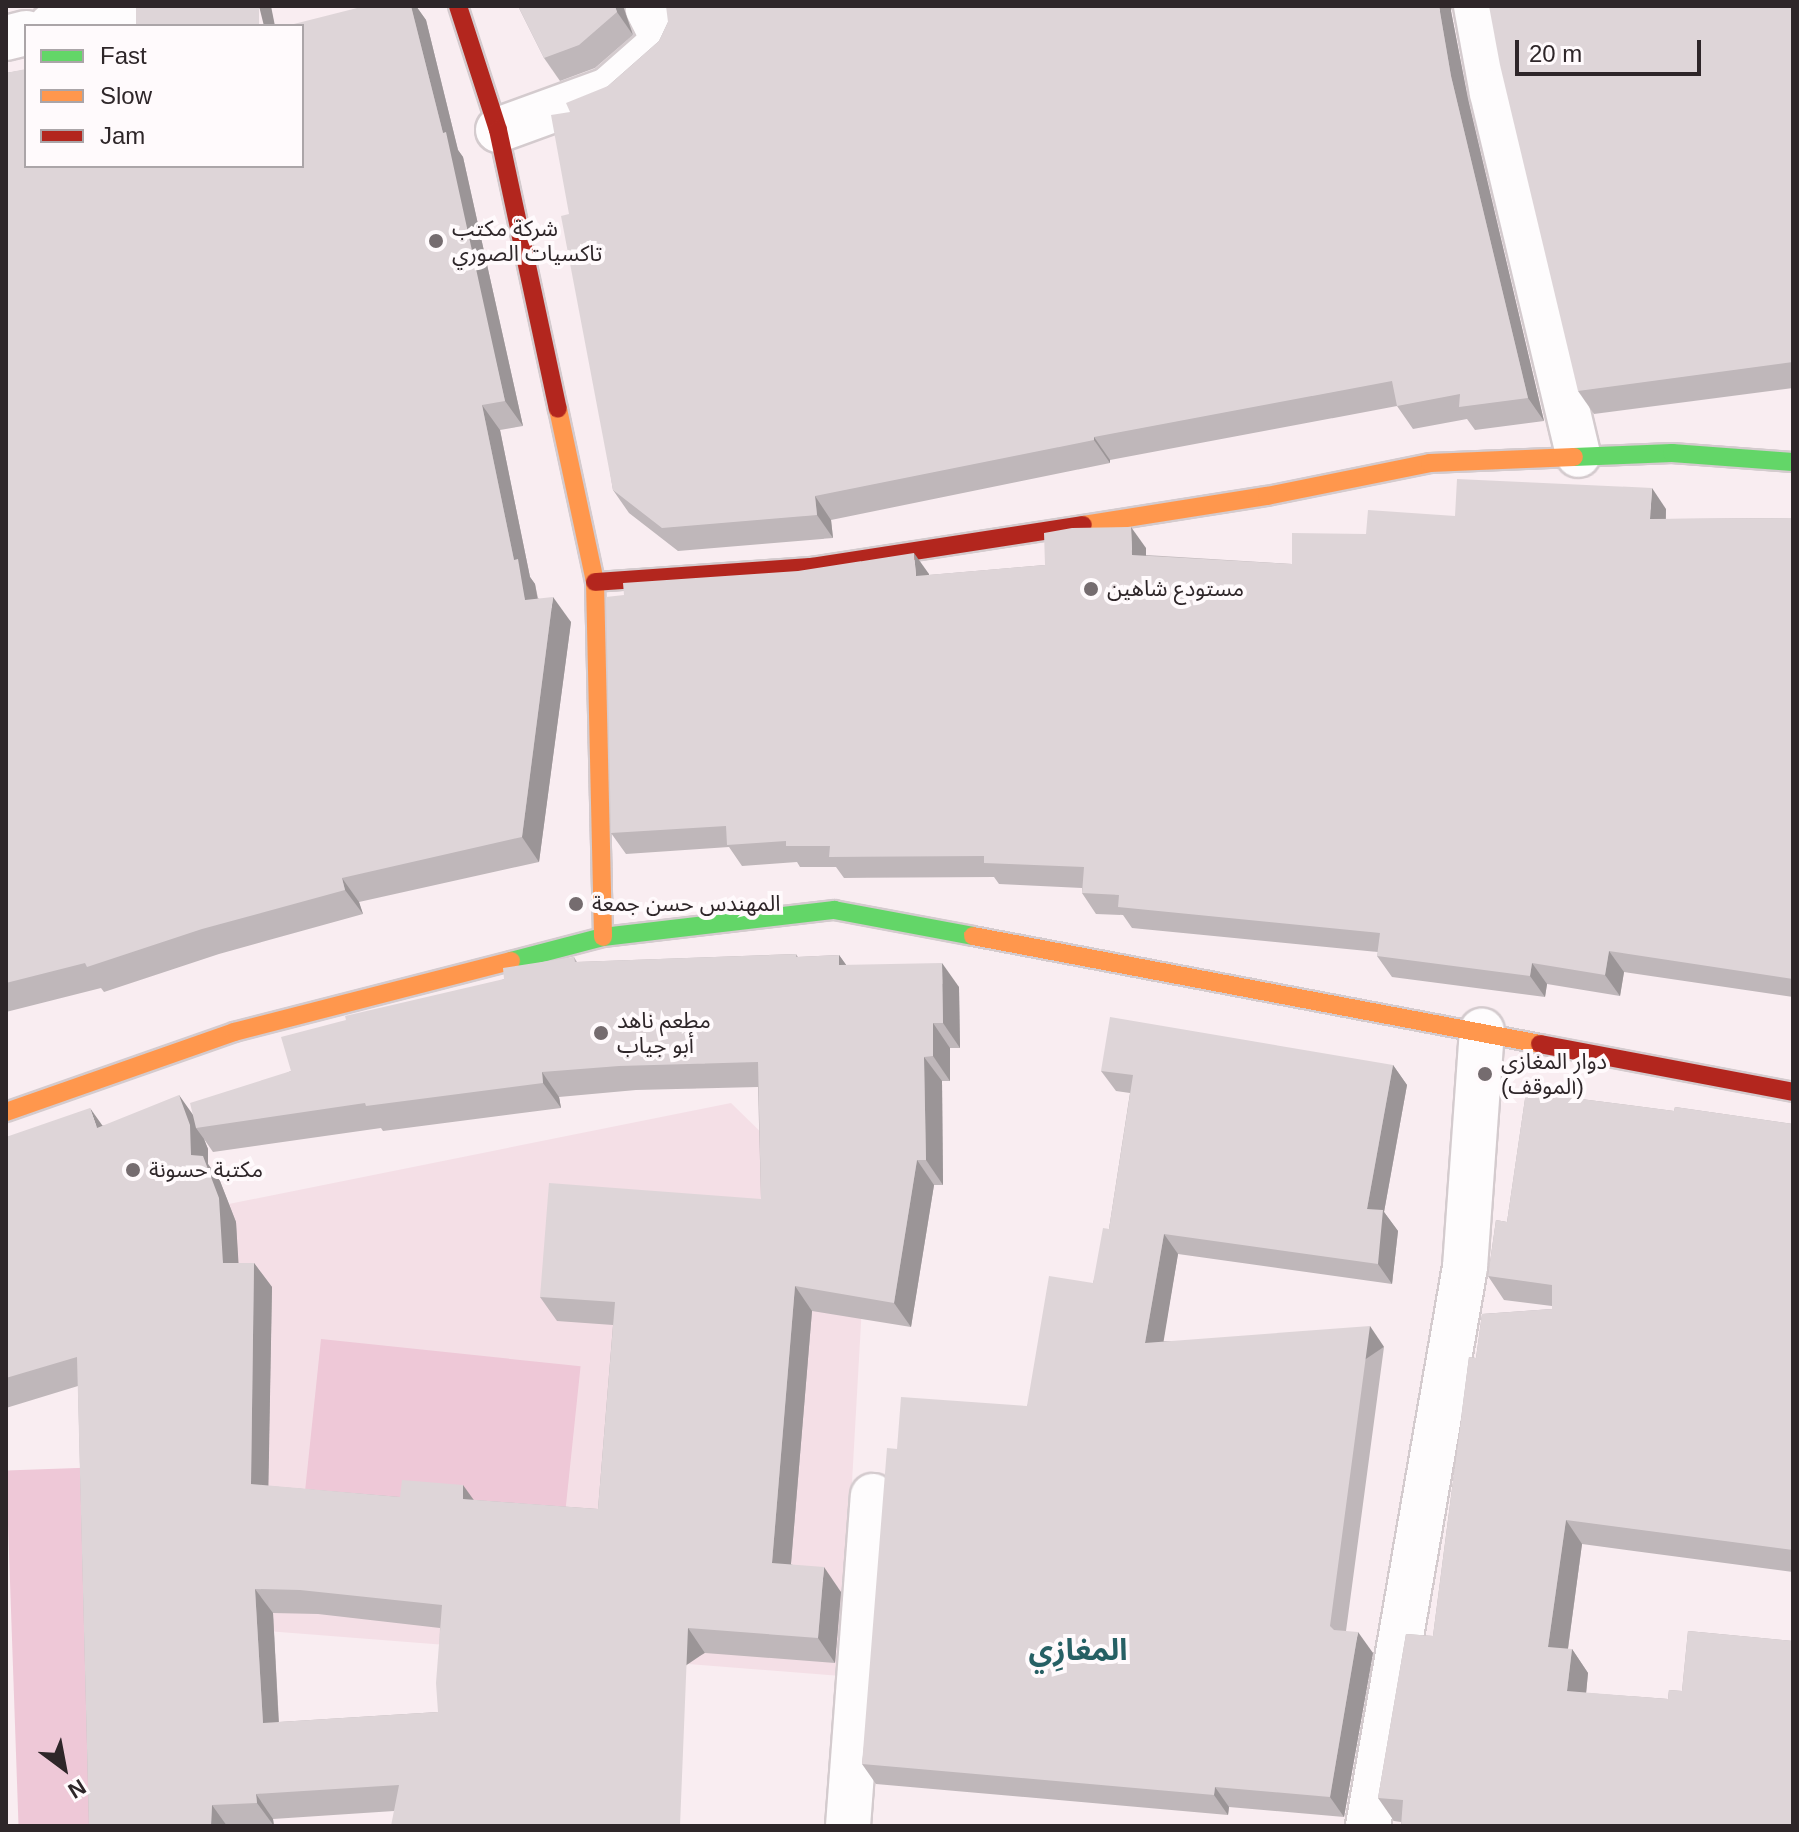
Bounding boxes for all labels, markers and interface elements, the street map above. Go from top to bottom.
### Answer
legend [24,24,304,168]
scale bar [1519,24,1705,74]
text: 20 m [1529,40,1582,67]
text: Fast [100,42,147,69]
text: Slow [100,82,152,109]
text: Jam [100,122,145,149]
place label: شركة مكتب تاكسيات الصوري [452,215,602,266]
marker: شركة مكتب تاكسيات الصوري [427,232,445,250]
place label: مستودع شاهين [1107,576,1244,602]
marker: مستودع شاهين [1082,580,1100,598]
place label: المهندس حسن جمعة [592,891,780,917]
marker: المهندس حسن جمعة [567,895,585,913]
place label: مطعم ناهد أبو جياب [617,1007,711,1058]
marker: مطعم ناهد أبو جياب [592,1024,610,1042]
place label: دوار المغازي (الموقف) [1501,1048,1607,1100]
marker: دوار المغازي (الموقف) [1476,1065,1494,1083]
place label: مكتبة حسونة [149,1157,263,1183]
marker: مكتبة حسونة [124,1161,142,1179]
district label: المغازِي [1029,1632,1127,1668]
north arrow [24,1728,104,1808]
text: N [64,1774,90,1804]

